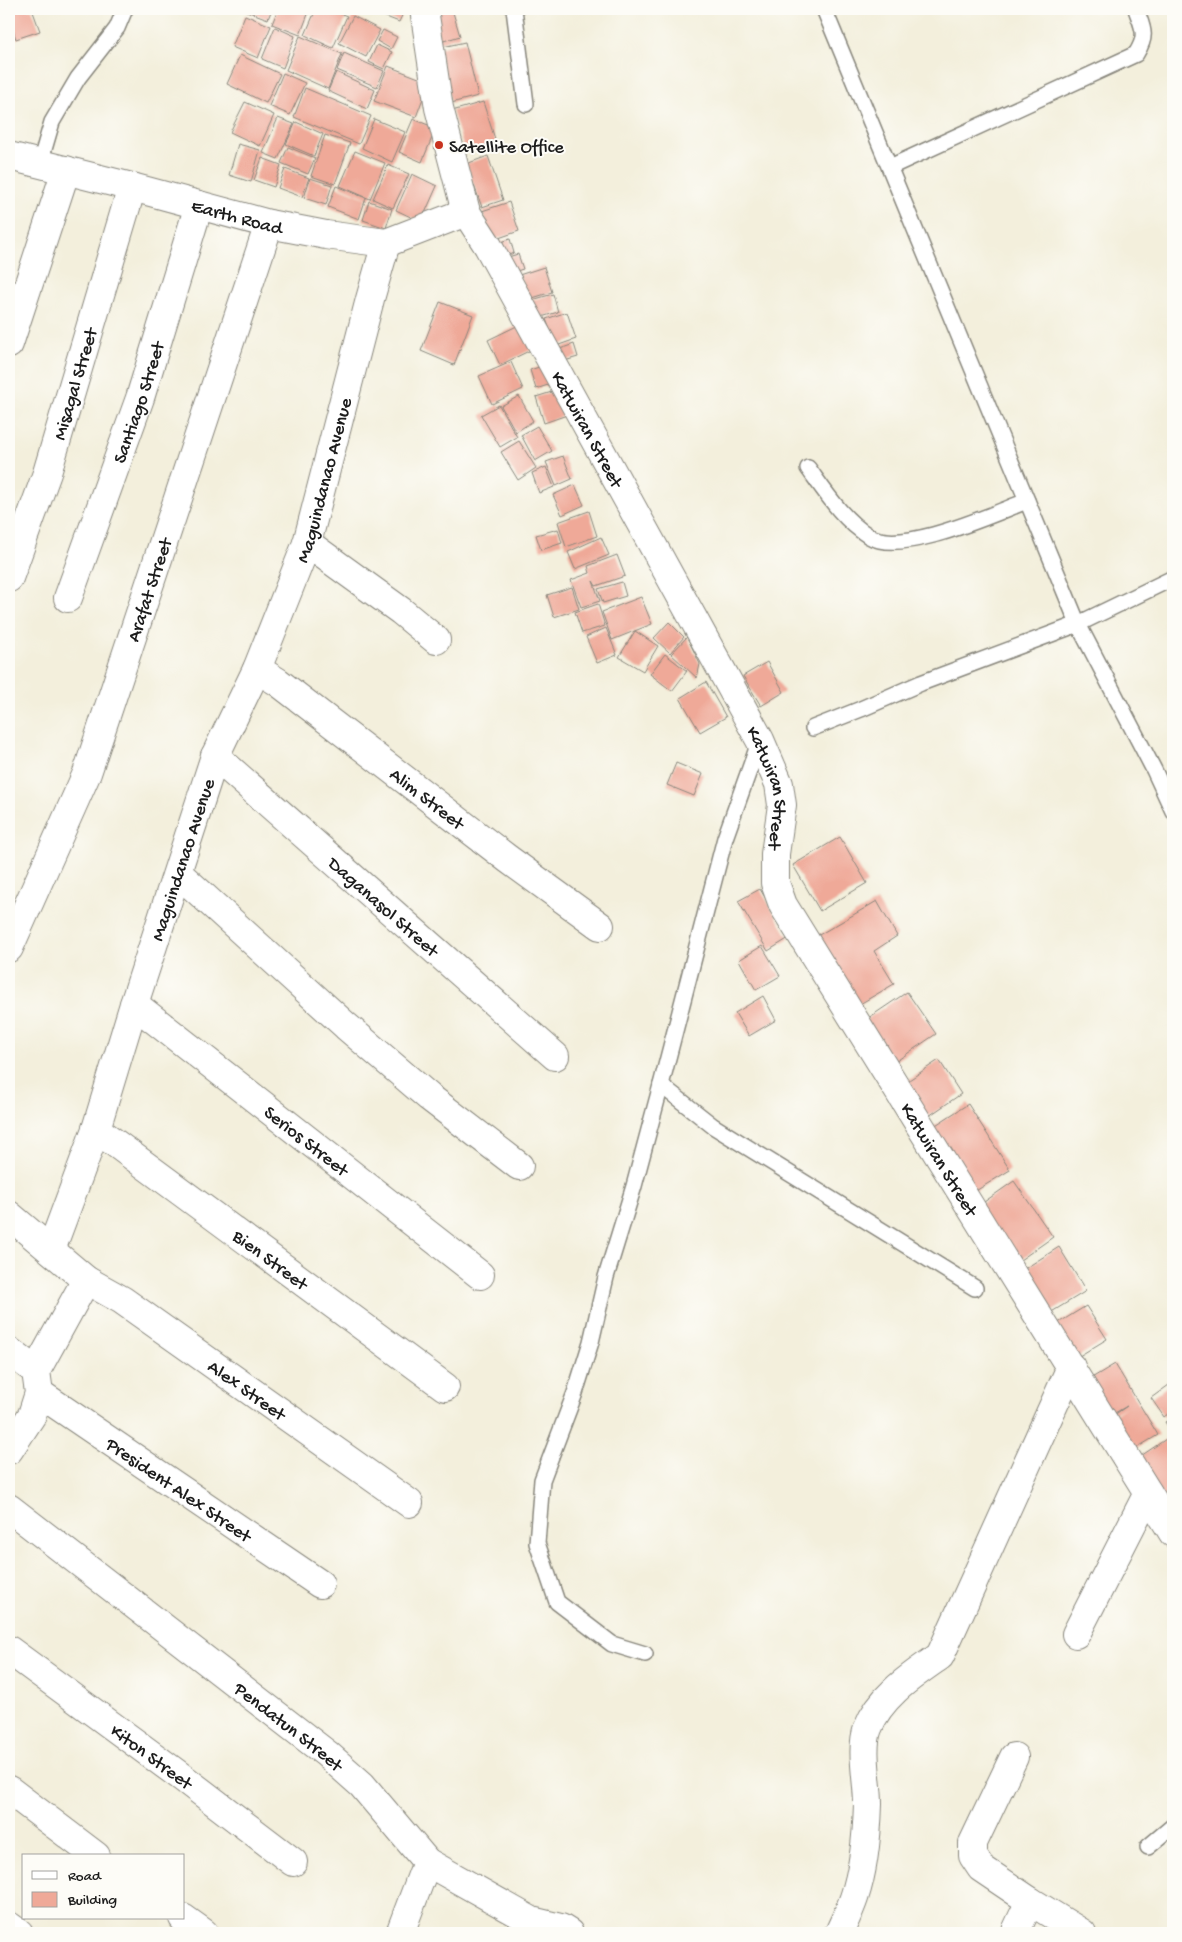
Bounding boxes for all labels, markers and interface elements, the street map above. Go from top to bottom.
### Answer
place label: Satellite Office [449,137,564,160]
marker: Satellite Office [433,139,445,151]
street label: Earth Road [188,196,286,242]
street label: Misagal Street [49,324,105,443]
street label: Santiago Street [109,337,172,467]
street label: Katwiran Street [544,368,628,494]
street label: Maguindanao Avenue [292,396,359,567]
street label: Arafat Street [123,534,180,645]
street label: Katwiran Street [740,723,790,853]
street label: Alim Street [384,764,470,838]
street label: Maguindanao Avenue [147,776,222,944]
street label: Daganasol Street [320,852,444,965]
street label: Katwiran Street [894,1099,983,1223]
street label: Serios Street [258,1102,354,1184]
street label: Bien Street [226,1225,313,1298]
street label: Alex Street [202,1356,291,1429]
street label: President Alex Street [100,1433,257,1550]
street label: Pendatun Street [228,1678,348,1779]
street label: Kiton Street [105,1720,198,1797]
legend [22,1854,185,1920]
text: Road [68,1868,102,1886]
text: Building [67,1892,117,1910]

